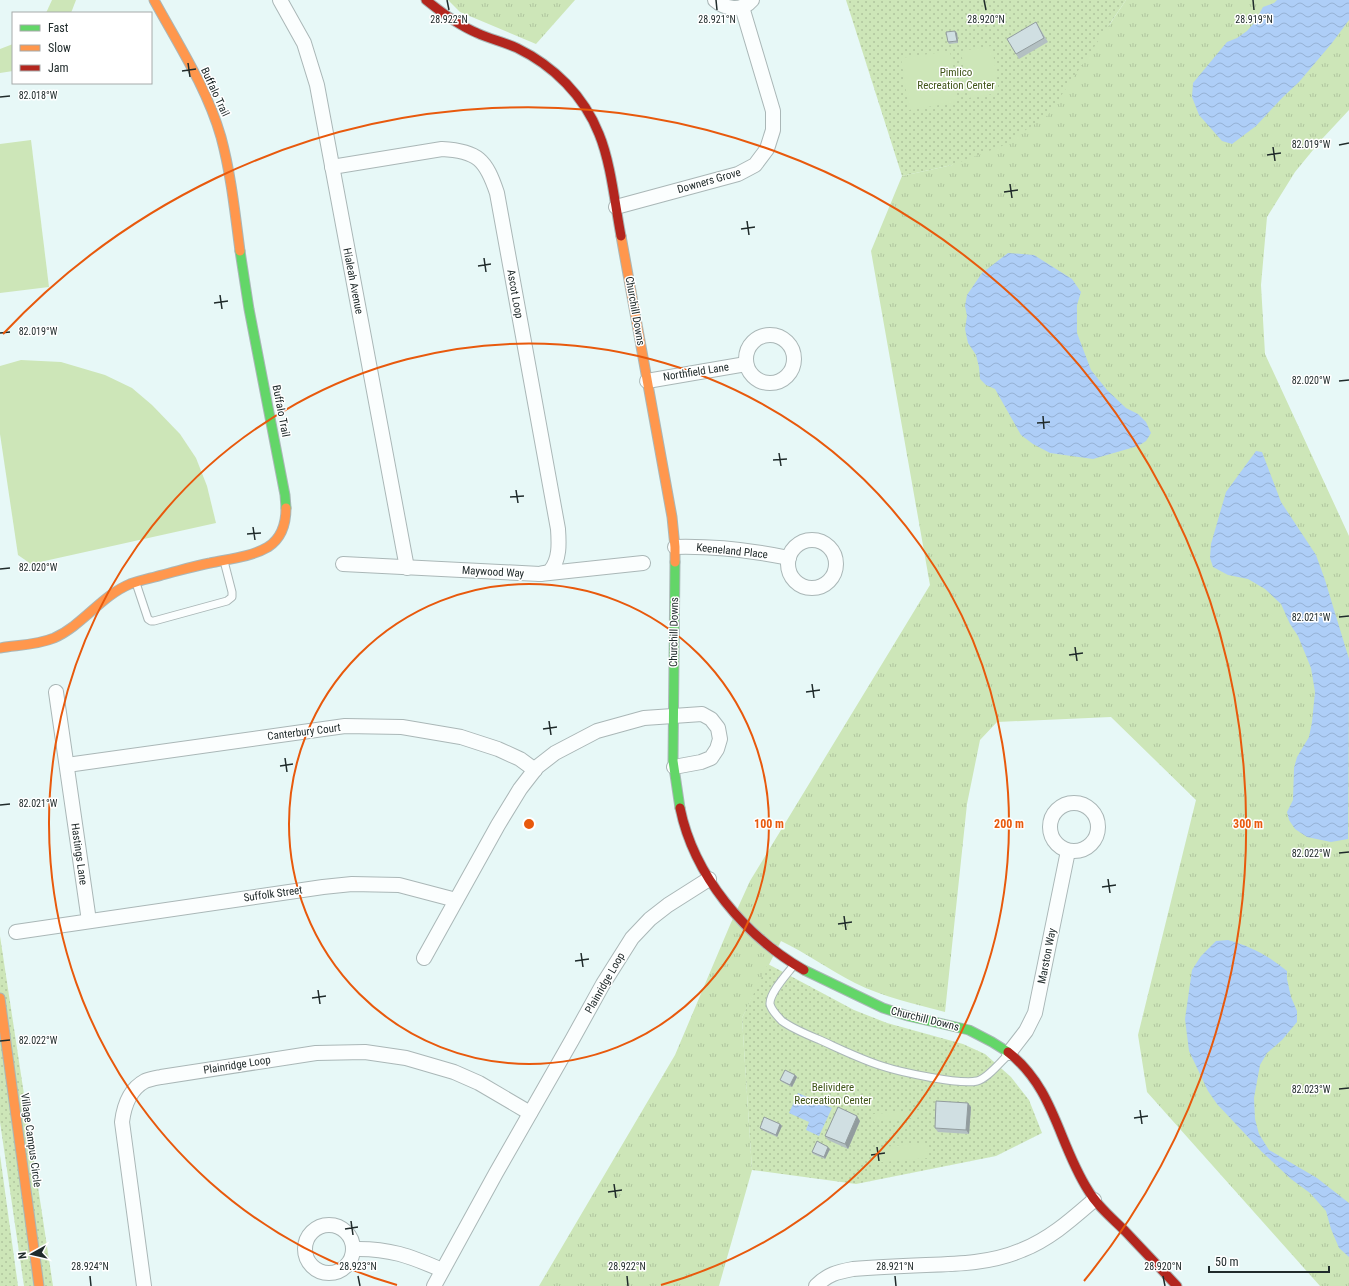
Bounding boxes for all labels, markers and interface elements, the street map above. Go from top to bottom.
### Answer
legend [12,12,152,84]
text: 28.922°N [430,14,468,25]
text: 28.921°N [698,14,736,25]
text: 28.920°N [967,14,1005,25]
text: 28.919°N [1235,14,1273,25]
text: Fast [48,21,69,35]
text: Slow [48,41,71,55]
text: Jam [48,61,69,75]
street label: Buffalo Trail [198,65,232,119]
park label: Pimlico Recreation Center [917,66,995,92]
text: 82.018°W [19,90,58,101]
text: 82.019°W [1292,139,1331,150]
street label: Downers Grove [676,166,742,196]
street label: Hialeah Avenue [340,247,366,315]
street label: Ascot Loop [504,269,526,319]
street label: Churchill Downs [623,275,647,347]
text: 82.019°W [19,326,58,337]
street label: Northfield Lane [662,360,730,384]
text: 82.020°W [1292,375,1331,386]
street label: Buffalo Trail [270,384,292,438]
street label: Keeneland Place [696,541,768,561]
text: 82.020°W [19,562,58,573]
street label: Maywood Way [462,564,525,580]
street label: Churchill Downs [667,597,681,667]
text: 82.021°W [1292,612,1331,623]
street label: Canterbury Court [267,721,341,743]
text: 82.021°W [19,798,58,809]
centre of rings [522,817,536,831]
text: 100 m [754,817,784,831]
text: 200 m [994,817,1024,831]
text: 300 m [1233,817,1263,831]
street label: Hastings Lane [68,822,90,886]
text: 82.022°W [1292,848,1331,859]
street label: Suffolk Street [243,883,303,905]
street label: Marston Way [1035,927,1059,985]
street label: Plainridge Loop [582,950,628,1016]
street label: Churchill Downs [890,1004,960,1034]
text: 82.022°W [19,1035,58,1046]
street label: Plainridge Loop [202,1053,272,1077]
park label: Belividere Recreation Center [794,1081,872,1107]
text: 82.023°W [1292,1084,1331,1095]
street label: Village Campus Circle [18,1092,44,1188]
north arrow [12,1234,52,1274]
scale bar [1209,1248,1329,1274]
text: N [16,1251,29,1260]
text: 50 m [1215,1255,1239,1269]
text: 28.924°N [71,1261,109,1272]
text: 28.923°N [339,1261,377,1272]
text: 28.922°N [608,1261,646,1272]
text: 28.921°N [876,1261,914,1272]
text: 28.920°N [1144,1261,1182,1272]

